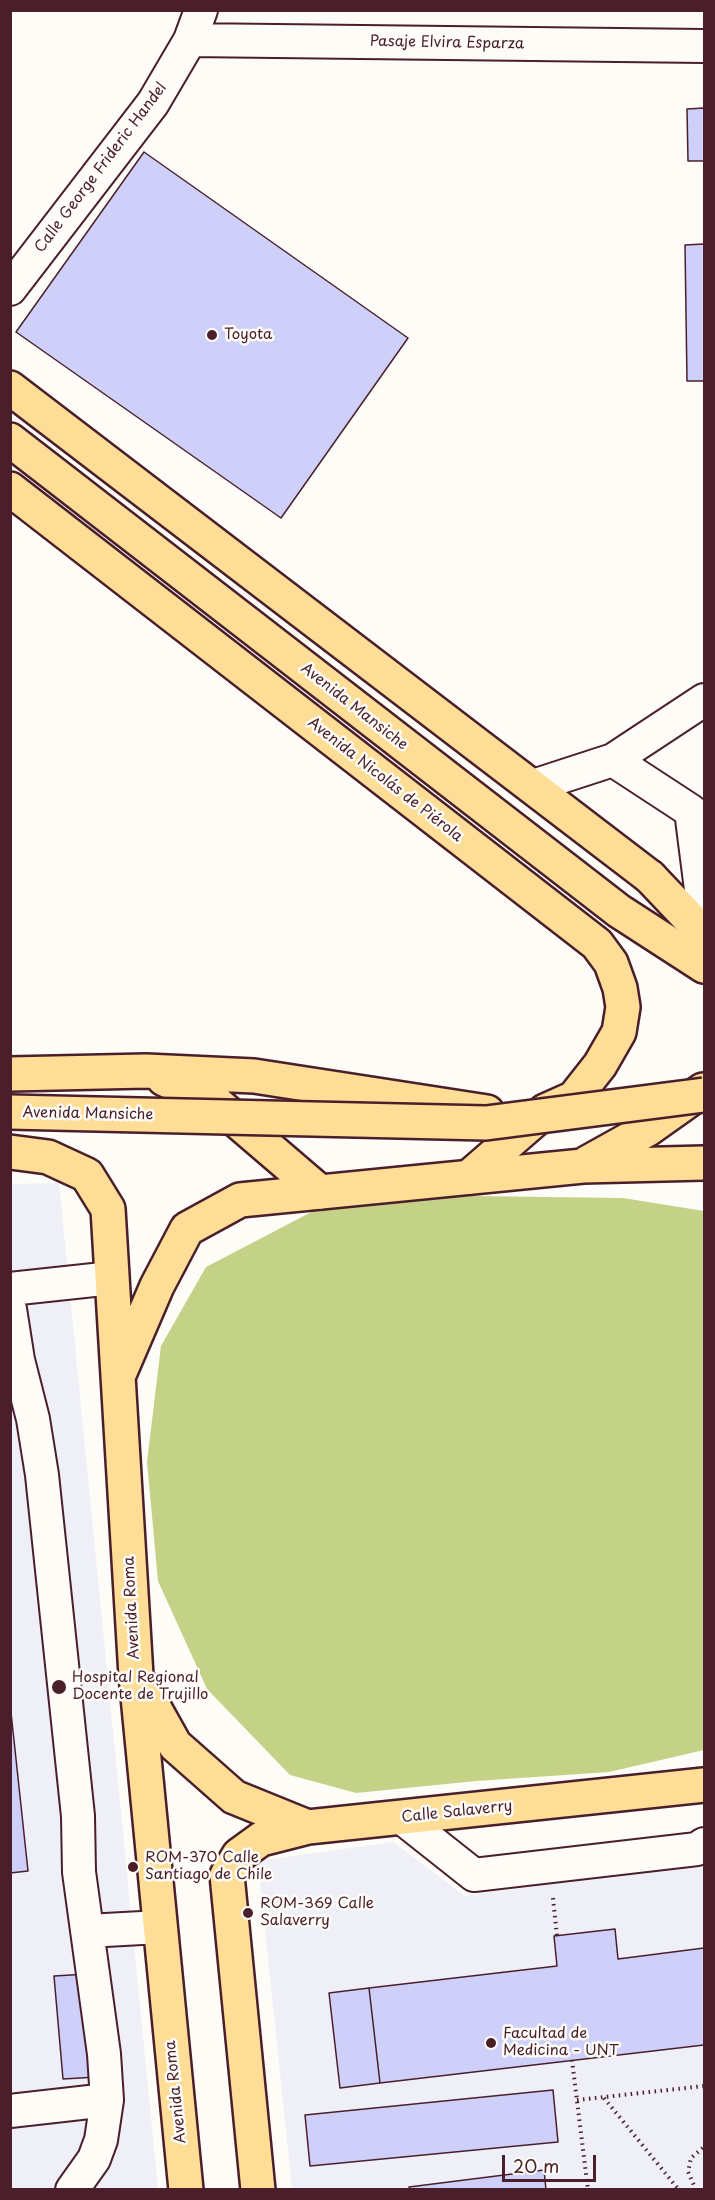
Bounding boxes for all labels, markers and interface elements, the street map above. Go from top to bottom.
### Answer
street label: Pasaje Elvira Esparza [370,33,524,53]
street label: Calle George Frideric Handel [31,80,171,256]
place label: Toyota [224,326,272,344]
marker: Toyota [205,328,219,342]
street label: Avenida Mansiche [297,660,411,754]
street label: Avenida Nicolás de Piérola [304,714,466,846]
street label: Avenida Mansiche [22,1104,154,1124]
street label: Avenida Roma [120,1556,144,1660]
place label: Hospital Regional Docente de Trujillo [72,1669,208,1704]
marker: Hospital Regional Docente de Trujillo [50,1678,68,1696]
street label: Calle Salaverry [401,1797,513,1827]
place label: ROM-370 Calle Santiago de Chile [145,1849,272,1884]
marker: ROM-370 Calle Santiago de Chile [126,1860,140,1874]
place label: ROM-369 Calle Salaverry [260,1895,374,1930]
marker: ROM-369 Calle Salaverry [241,1906,255,1920]
place label: Facultad de Medicina - UNT [503,2025,619,2060]
marker: Facultad de Medicina - UNT [484,2036,498,2050]
street label: Avenida Roma [162,2040,190,2144]
scale bar [505,2143,600,2181]
text: 20 m [513,2152,559,2179]

